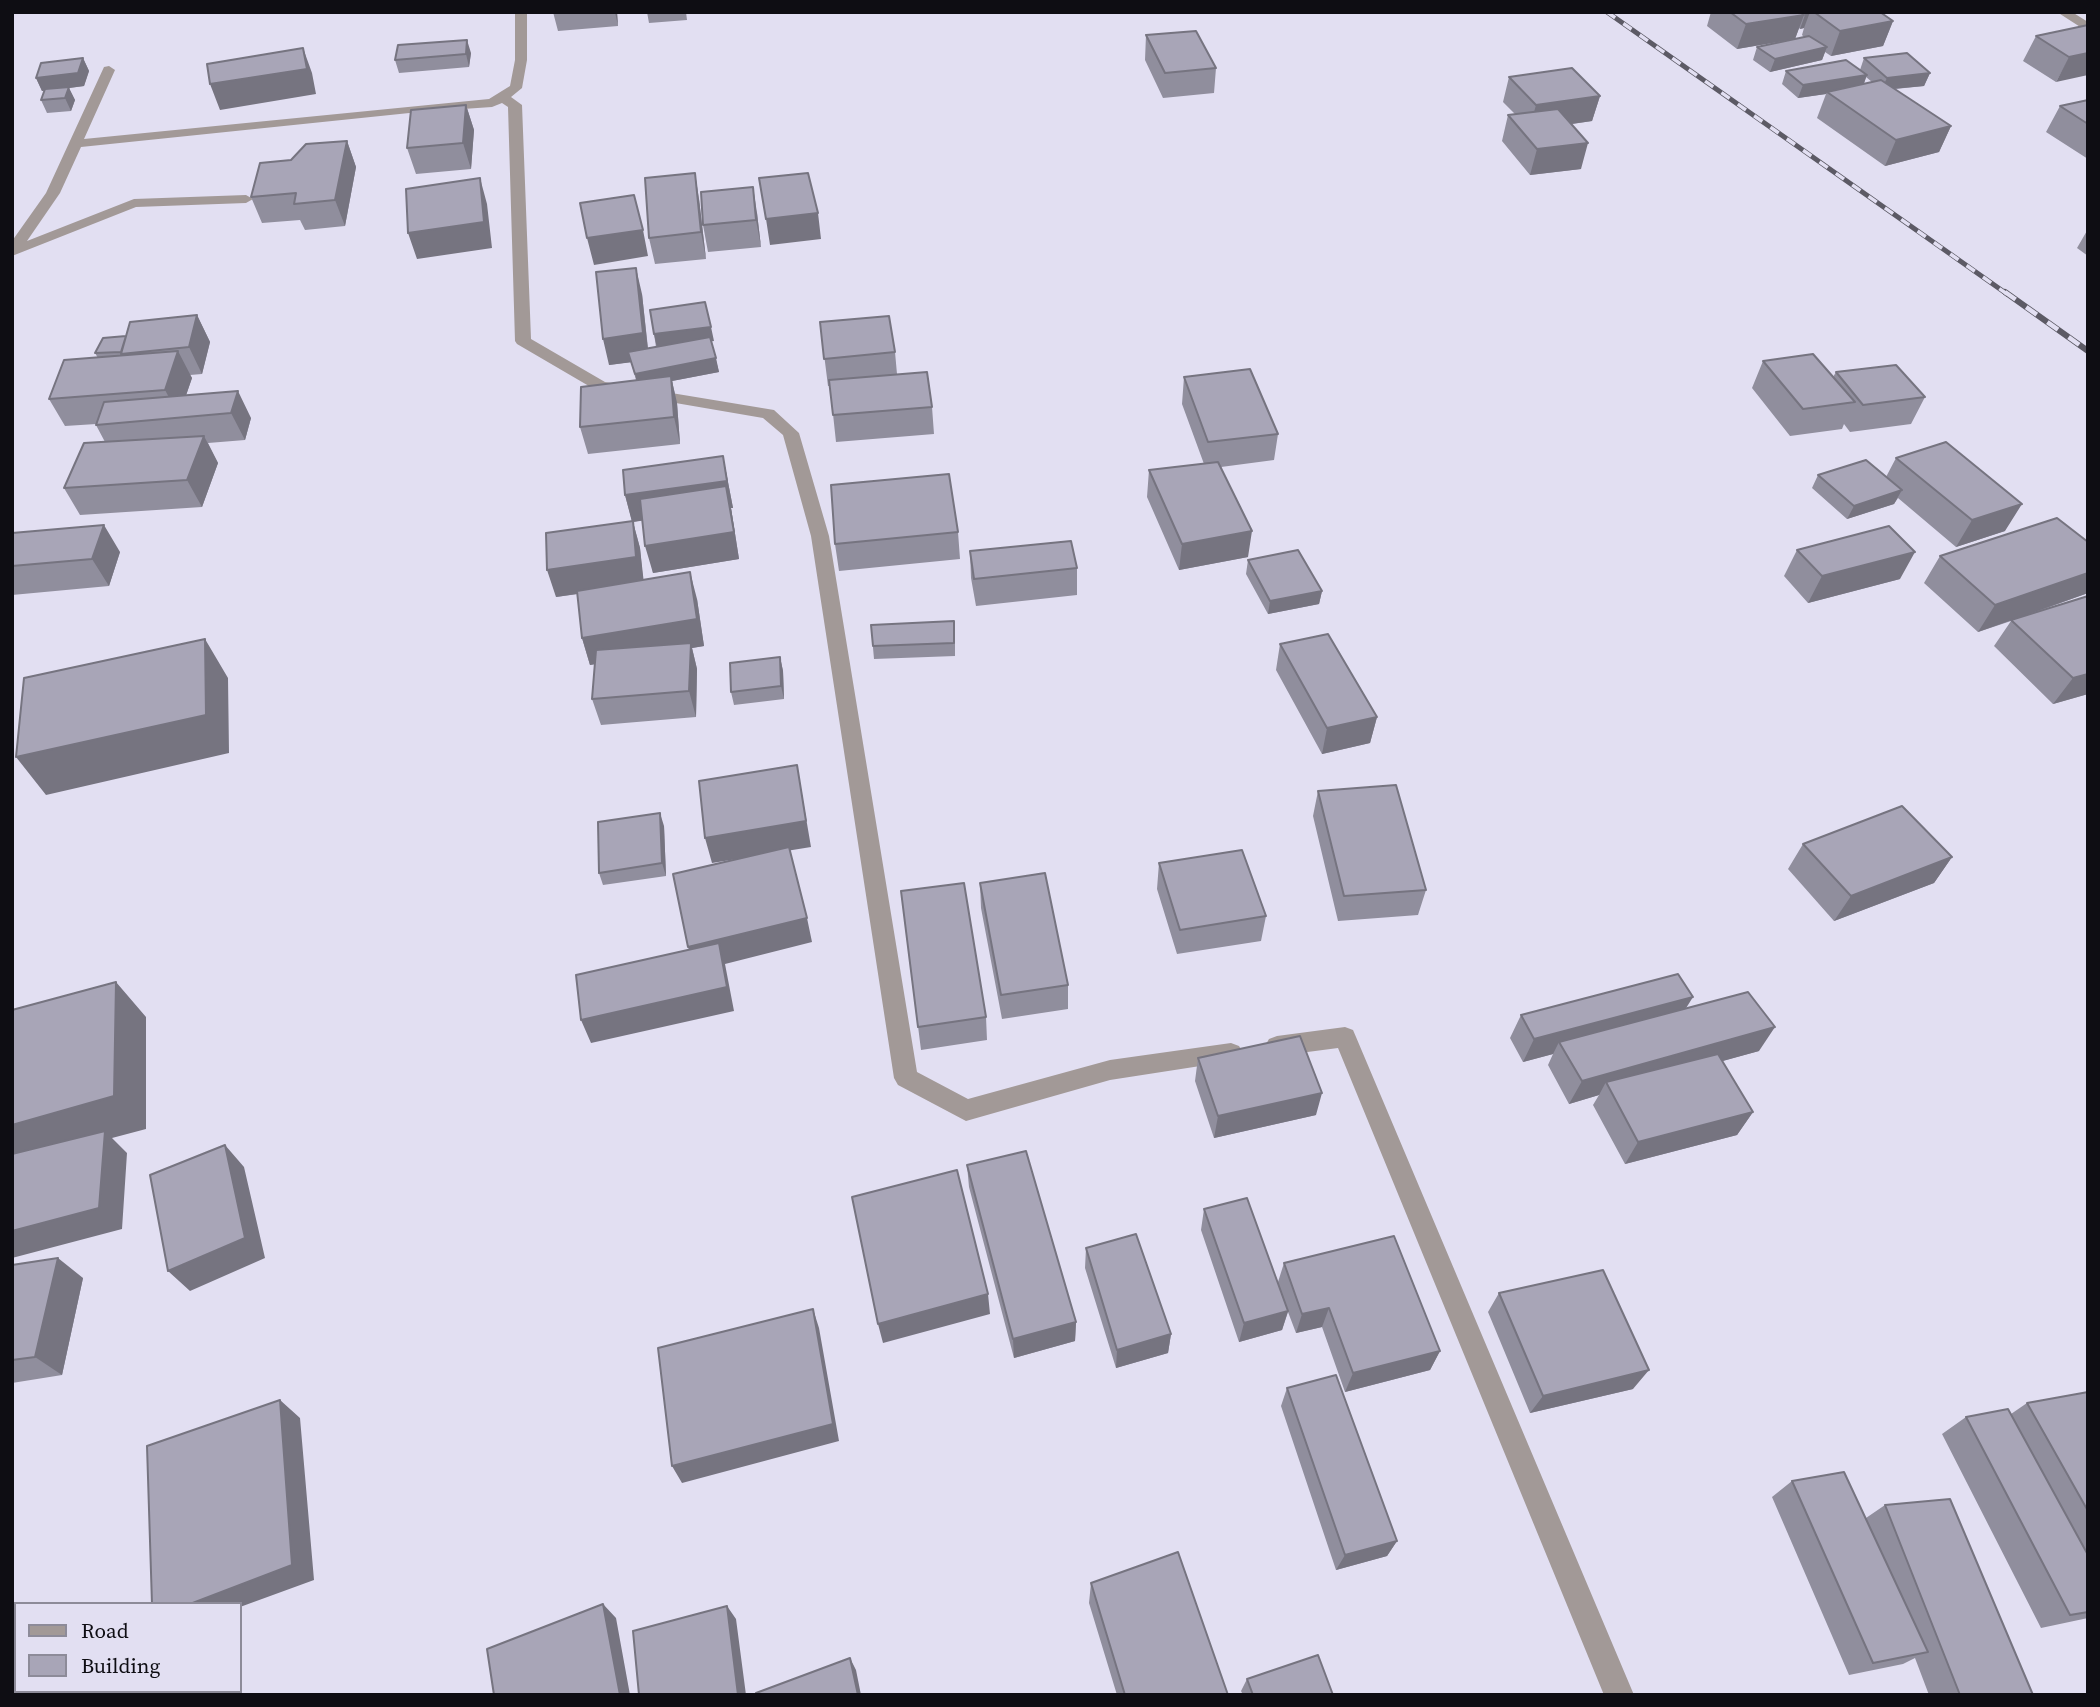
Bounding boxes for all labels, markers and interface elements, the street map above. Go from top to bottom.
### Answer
legend [14,1602,242,1693]
text: Road [81,1616,129,1645]
text: Building [81,1651,160,1680]

